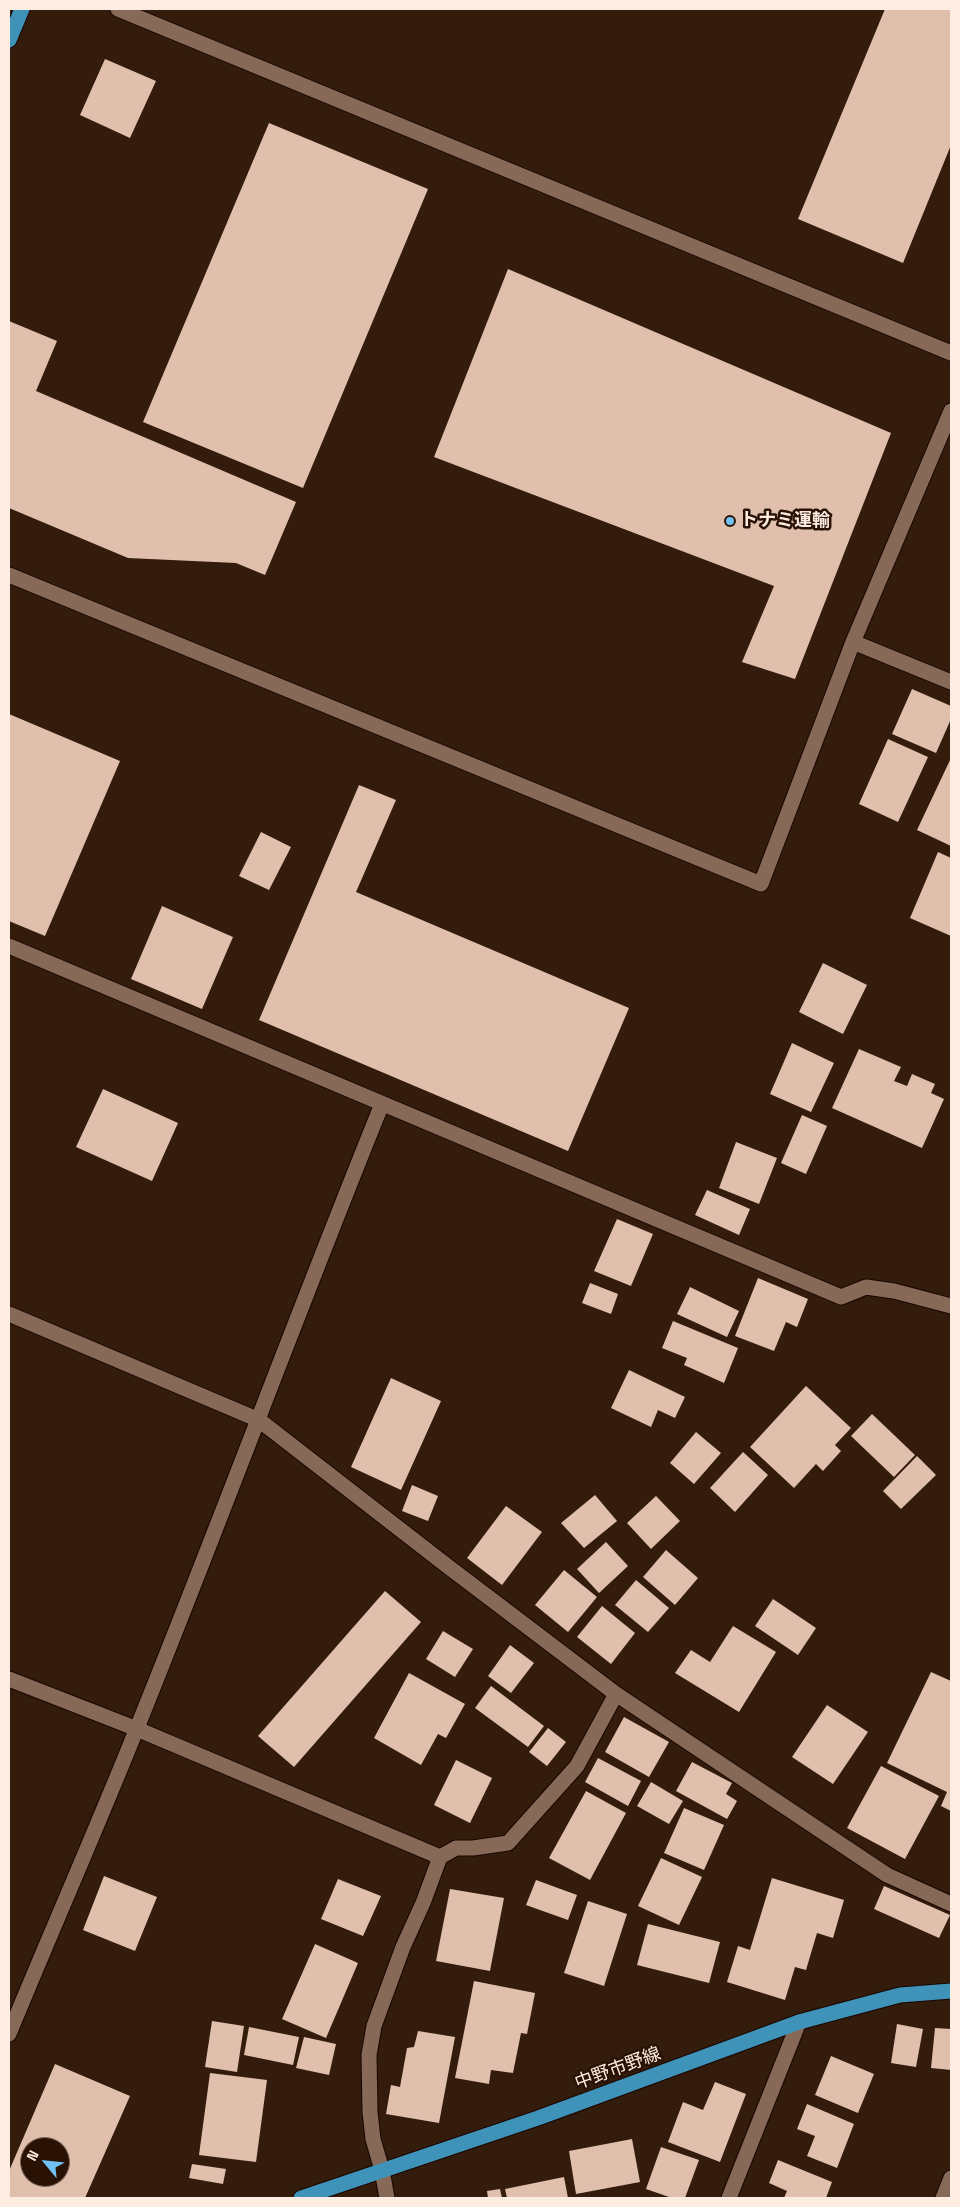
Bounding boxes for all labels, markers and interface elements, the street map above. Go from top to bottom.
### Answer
place label: トナミ運輸 [740,510,830,532]
marker: トナミ運輸 [724,515,736,527]
street label: 中野市野線 [572,2043,664,2095]
north arrow [20,2137,70,2187]
text: N [22,2147,43,2164]

